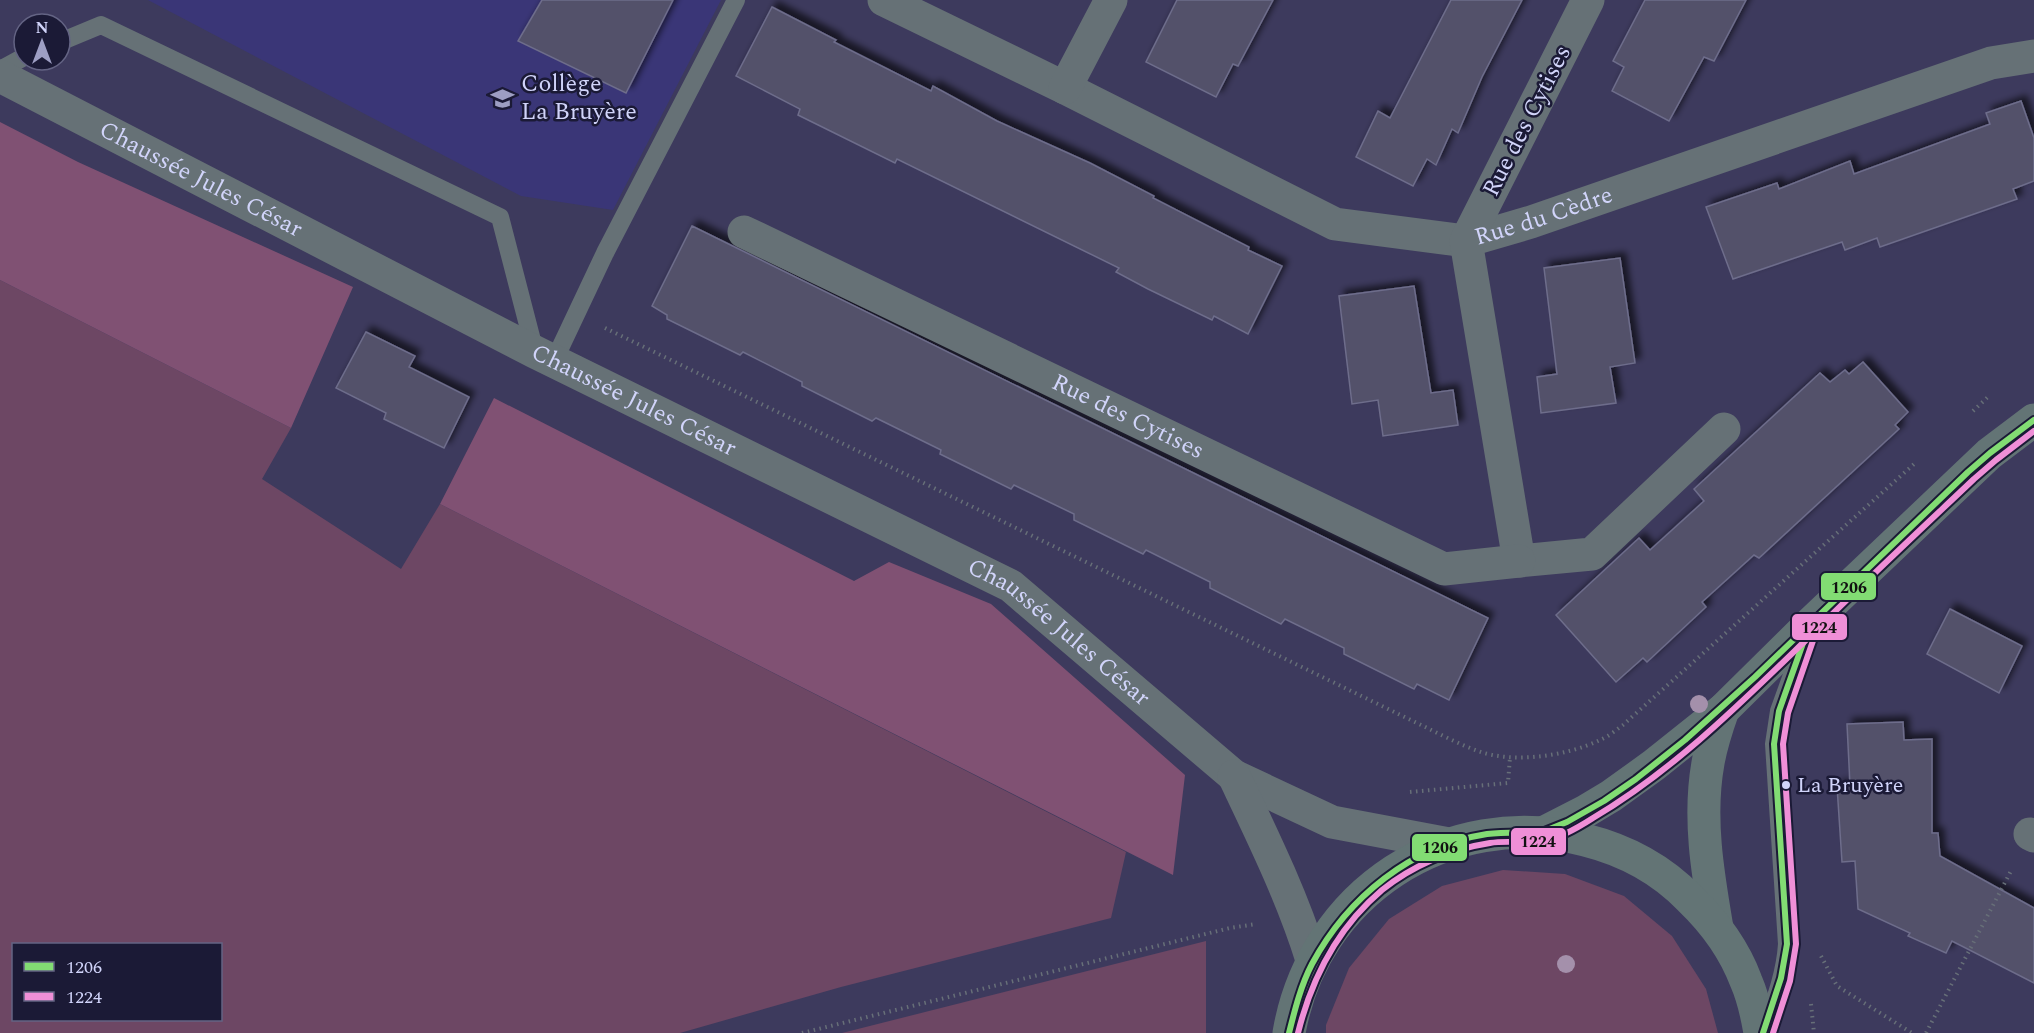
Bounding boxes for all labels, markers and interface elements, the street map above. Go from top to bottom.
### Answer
north arrow [12,12,72,72]
text: N [35,16,49,40]
street label: Rue des Cytises [1473,39,1581,203]
place label: Collège La Bruyère [521,66,637,130]
school or university icon: Collège La Bruyère [490,85,516,111]
street label: Chaussée Jules César [93,112,309,247]
street label: Rue du Cèdre [1470,177,1618,256]
street label: Chaussée Jules César [525,335,742,466]
street label: Rue des Cytises [1045,365,1210,469]
street label: Chaussée Jules César [961,549,1158,715]
line badge: 1206 [1820,572,1877,601]
text: 1206 [1831,576,1867,600]
line badge: 1224 [1791,613,1848,641]
text: 1224 [1801,616,1837,640]
place label: La Bruyère [1797,769,1903,802]
marker: La Bruyère [1780,779,1792,791]
line badge: 1224 [1510,827,1567,856]
text: 1224 [1520,830,1556,854]
line badge: 1206 [1411,833,1468,862]
text: 1206 [1422,836,1458,860]
legend [12,943,222,1021]
text: 1206 [66,954,102,981]
text: 1224 [66,984,102,1011]

